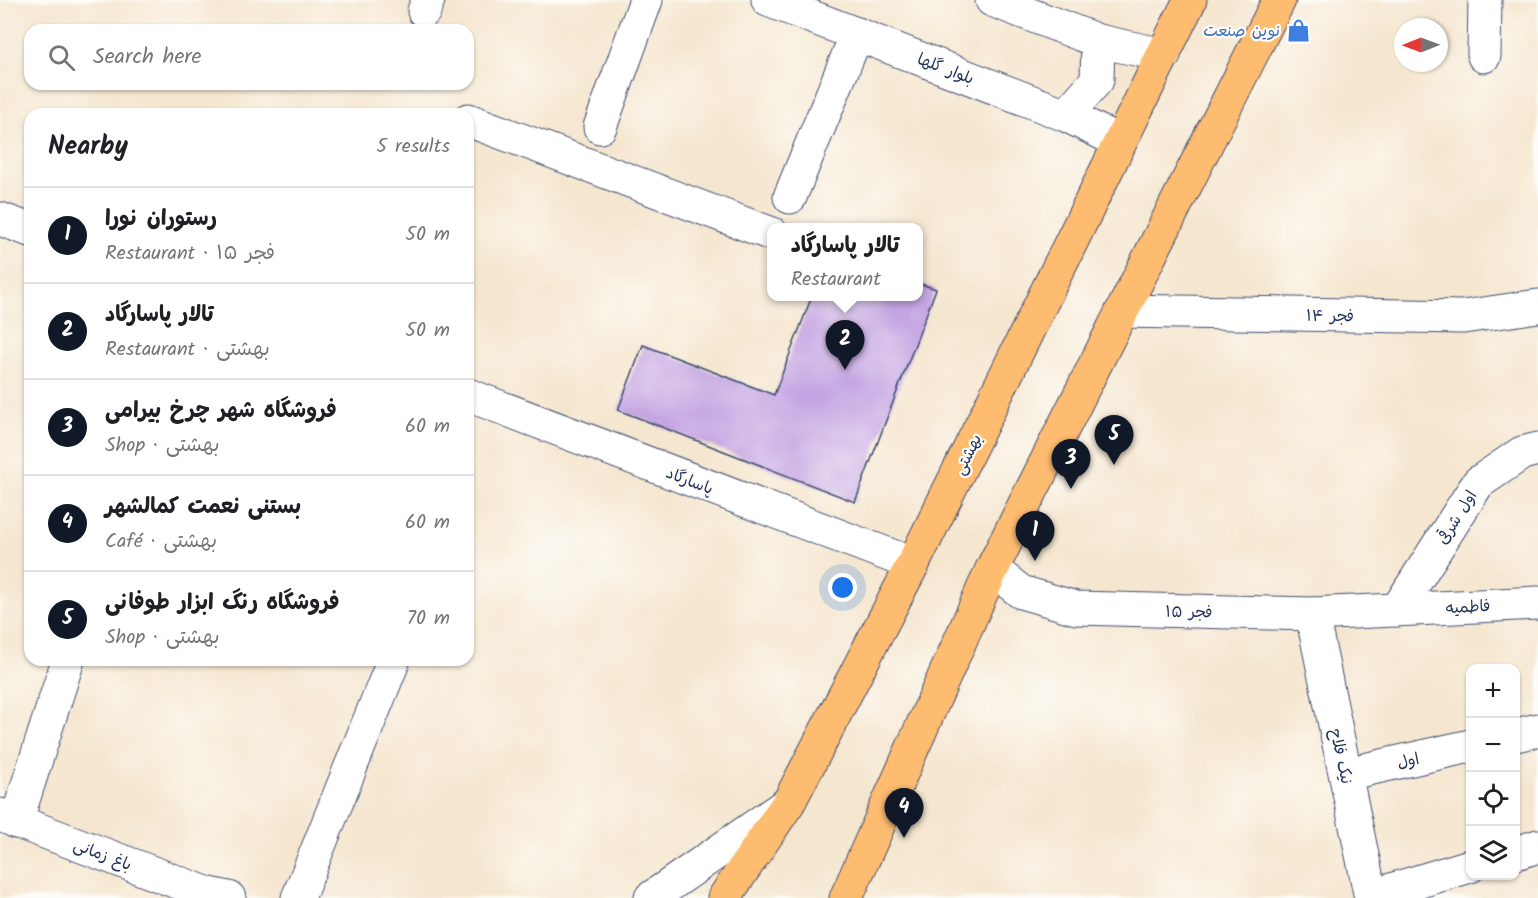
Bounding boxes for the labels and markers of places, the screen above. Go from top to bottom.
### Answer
shop icon: نوین صنعت [1285,17,1311,43]
place label: نوین صنعت [1203,19,1280,44]
pin: 2 [826,320,864,370]
pin: 5 [1094,416,1134,465]
pin: 3 [1052,440,1090,489]
pin: 1 [1016,512,1054,561]
pin: 4 [884,788,924,838]

